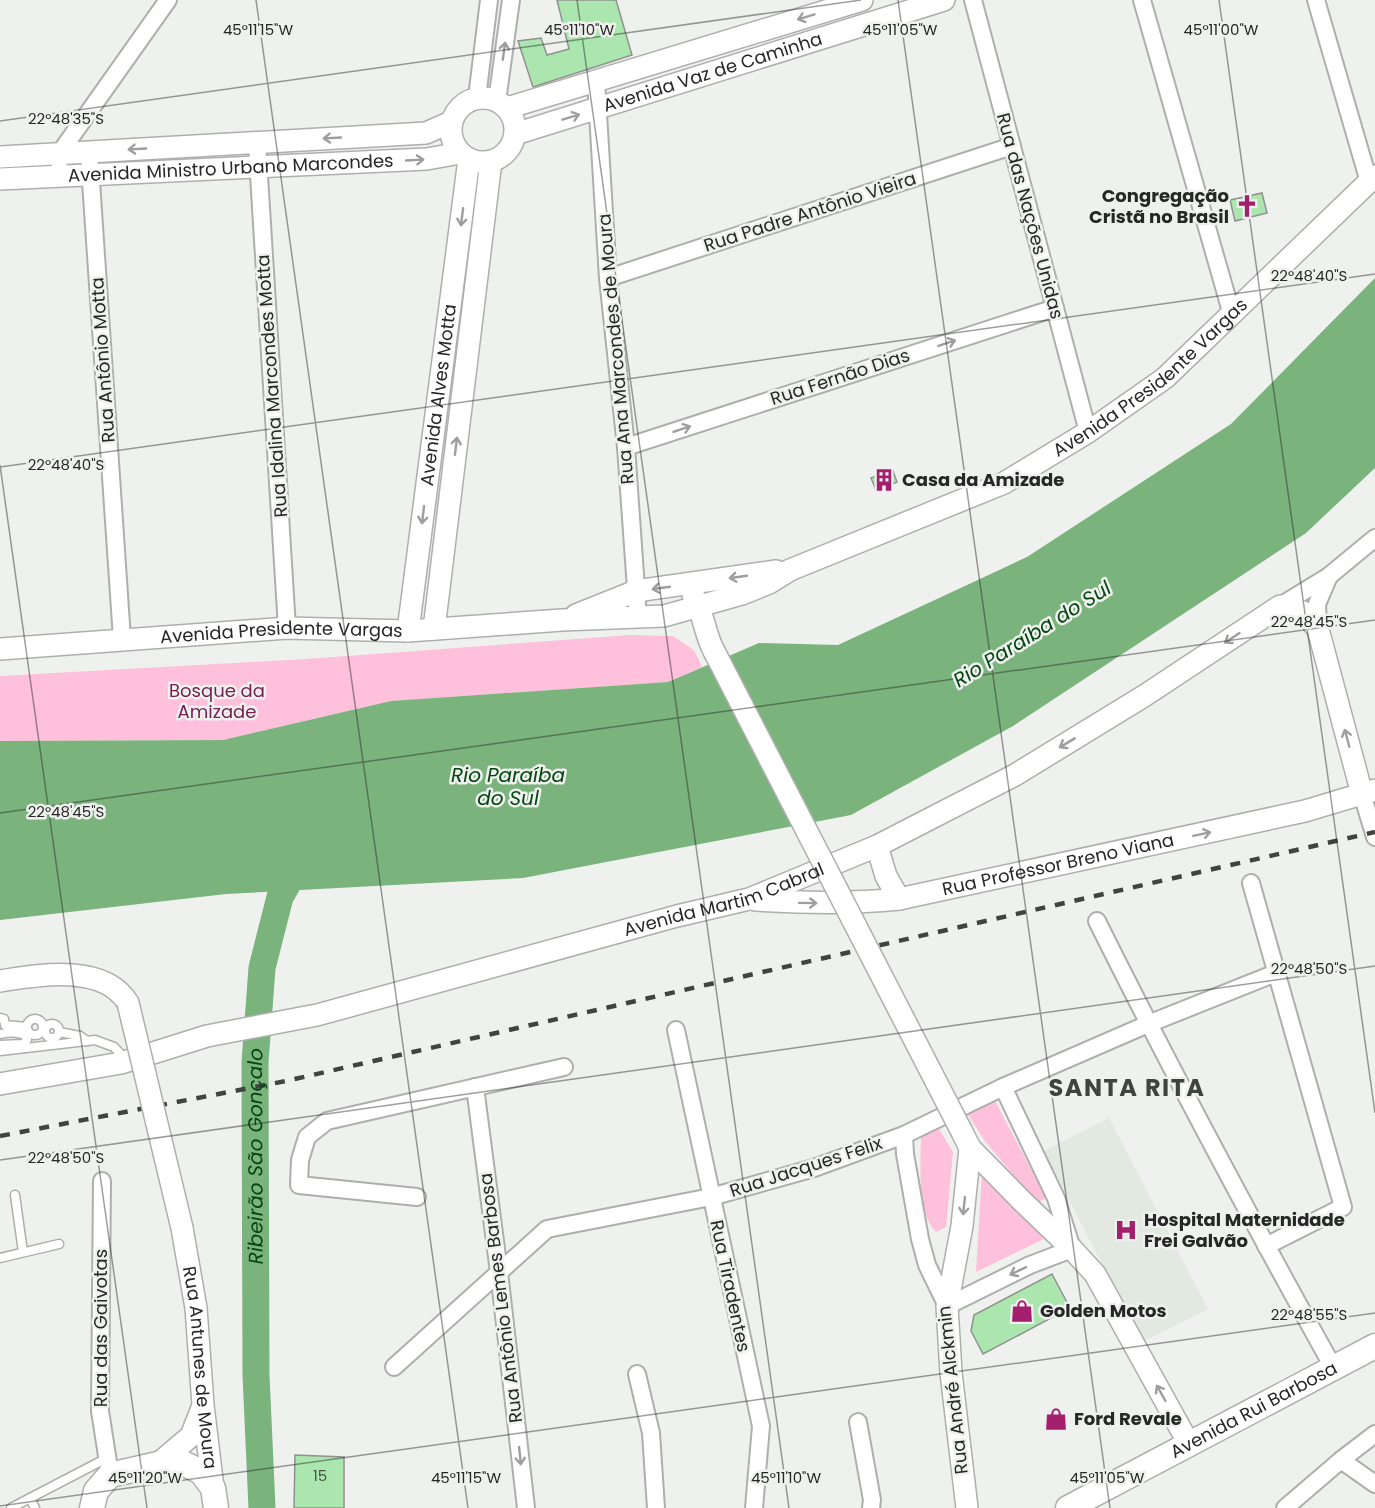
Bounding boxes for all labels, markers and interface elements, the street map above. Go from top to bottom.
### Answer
one-way arrow [797,12,816,23]
text: 45°11'15"W [223,19,293,40]
text: 45°11'10"W [544,19,614,40]
text: 45°11'05"W [863,19,938,40]
text: 45°11'00"W [1184,19,1259,40]
street label: Avenida Vaz de Caminha [600,26,825,118]
one-way arrow [498,41,509,61]
text: 22°48'35"S [28,108,104,129]
street label: Rua das Nações Unidas [991,110,1070,322]
one-way arrow [561,111,580,122]
one-way arrow [323,133,343,144]
one-way arrow [128,144,148,155]
street label: Avenida Ministro Urbano Marcondes [67,148,394,188]
one-way arrow [405,154,425,165]
street label: Rua Padre Antônio Vieira [700,165,919,258]
place label: Congregação Cristã no Brasil [1089,183,1229,229]
church icon: Congregação Cristã no Brasil [1234,193,1260,219]
one-way arrow [456,207,467,227]
street label: Rua Ana Marcondes de Moura [591,213,640,485]
street label: Rua Idalina Marcondes Motta [250,254,293,518]
text: 22°48'40"S [1271,265,1347,286]
street label: Rua Antônio Motta [84,276,121,444]
street label: Avenida Presidente Vargas [1048,292,1253,462]
street label: Avenida Alves Motta [414,303,462,487]
one-way arrow [937,336,956,347]
street label: Rua Fernão Dias [767,342,913,411]
one-way arrow [672,423,691,434]
one-way arrow [451,436,462,456]
text: 22°48'40"S [28,454,104,475]
building icon: Casa da Amizade [871,467,897,493]
place label: Casa da Amizade [902,467,1064,492]
one-way arrow [417,505,428,524]
one-way arrow [729,571,749,582]
water label: Rio Paraíba do Sul [948,574,1116,694]
one-way arrow [652,582,671,593]
text: 22°48'45"S [1271,611,1347,632]
street label: Avenida Presidente Vargas [159,615,403,649]
one-way arrow [1224,632,1240,644]
park label: Bosque da Amizade [169,678,265,724]
one-way arrow [1341,729,1352,748]
one-way arrow [1059,738,1076,750]
water label: Rio Paraíba do Sul [451,761,565,812]
text: 22°48'45"S [28,801,104,822]
street label: Rua Professor Breno Viana [940,827,1176,901]
one-way arrow [1192,828,1211,839]
street label: Avenida Martim Cabral [621,856,828,942]
one-way arrow [797,897,817,908]
text: 22°48'50"S [1271,958,1347,979]
water label: Ribeirão São Gonçalo [241,1047,270,1264]
district label: SANTA RITA [1048,1071,1206,1104]
street label: Rua Jacques Felix [726,1130,886,1203]
text: 22°48'50"S [28,1147,104,1168]
street label: Rua Antônio Lemes Barbosa [473,1172,528,1424]
one-way arrow [958,1196,969,1216]
place label: Hospital Maternidade Frei Galvão [1144,1207,1345,1253]
hospital icon: Hospital Maternidade Frei Galvão [1113,1217,1139,1243]
street label: Rua Tiradentes [704,1218,757,1354]
street label: Rua das Gaivotas [88,1249,113,1407]
street label: Rua Antunes de Moura [177,1264,224,1470]
one-way arrow [1010,1265,1028,1277]
shop icon: Golden Motos [1009,1298,1035,1324]
place label: Golden Motos [1040,1298,1167,1323]
text: 22°48'55"S [1271,1304,1347,1325]
street label: Rua André Alckmin [931,1305,974,1475]
street label: Avenida Rui Barbosa [1166,1355,1341,1464]
one-way arrow [1155,1385,1167,1402]
shop icon: Ford Revale [1043,1406,1069,1432]
place label: Ford Revale [1074,1406,1182,1431]
one-way arrow [514,1445,525,1465]
house number: 15 [313,1465,327,1486]
text: 45°11'20"W [108,1467,182,1488]
text: 45°11'15"W [431,1467,501,1488]
text: 45°11'10"W [751,1467,821,1488]
text: 45°11'05"W [1070,1467,1145,1488]

